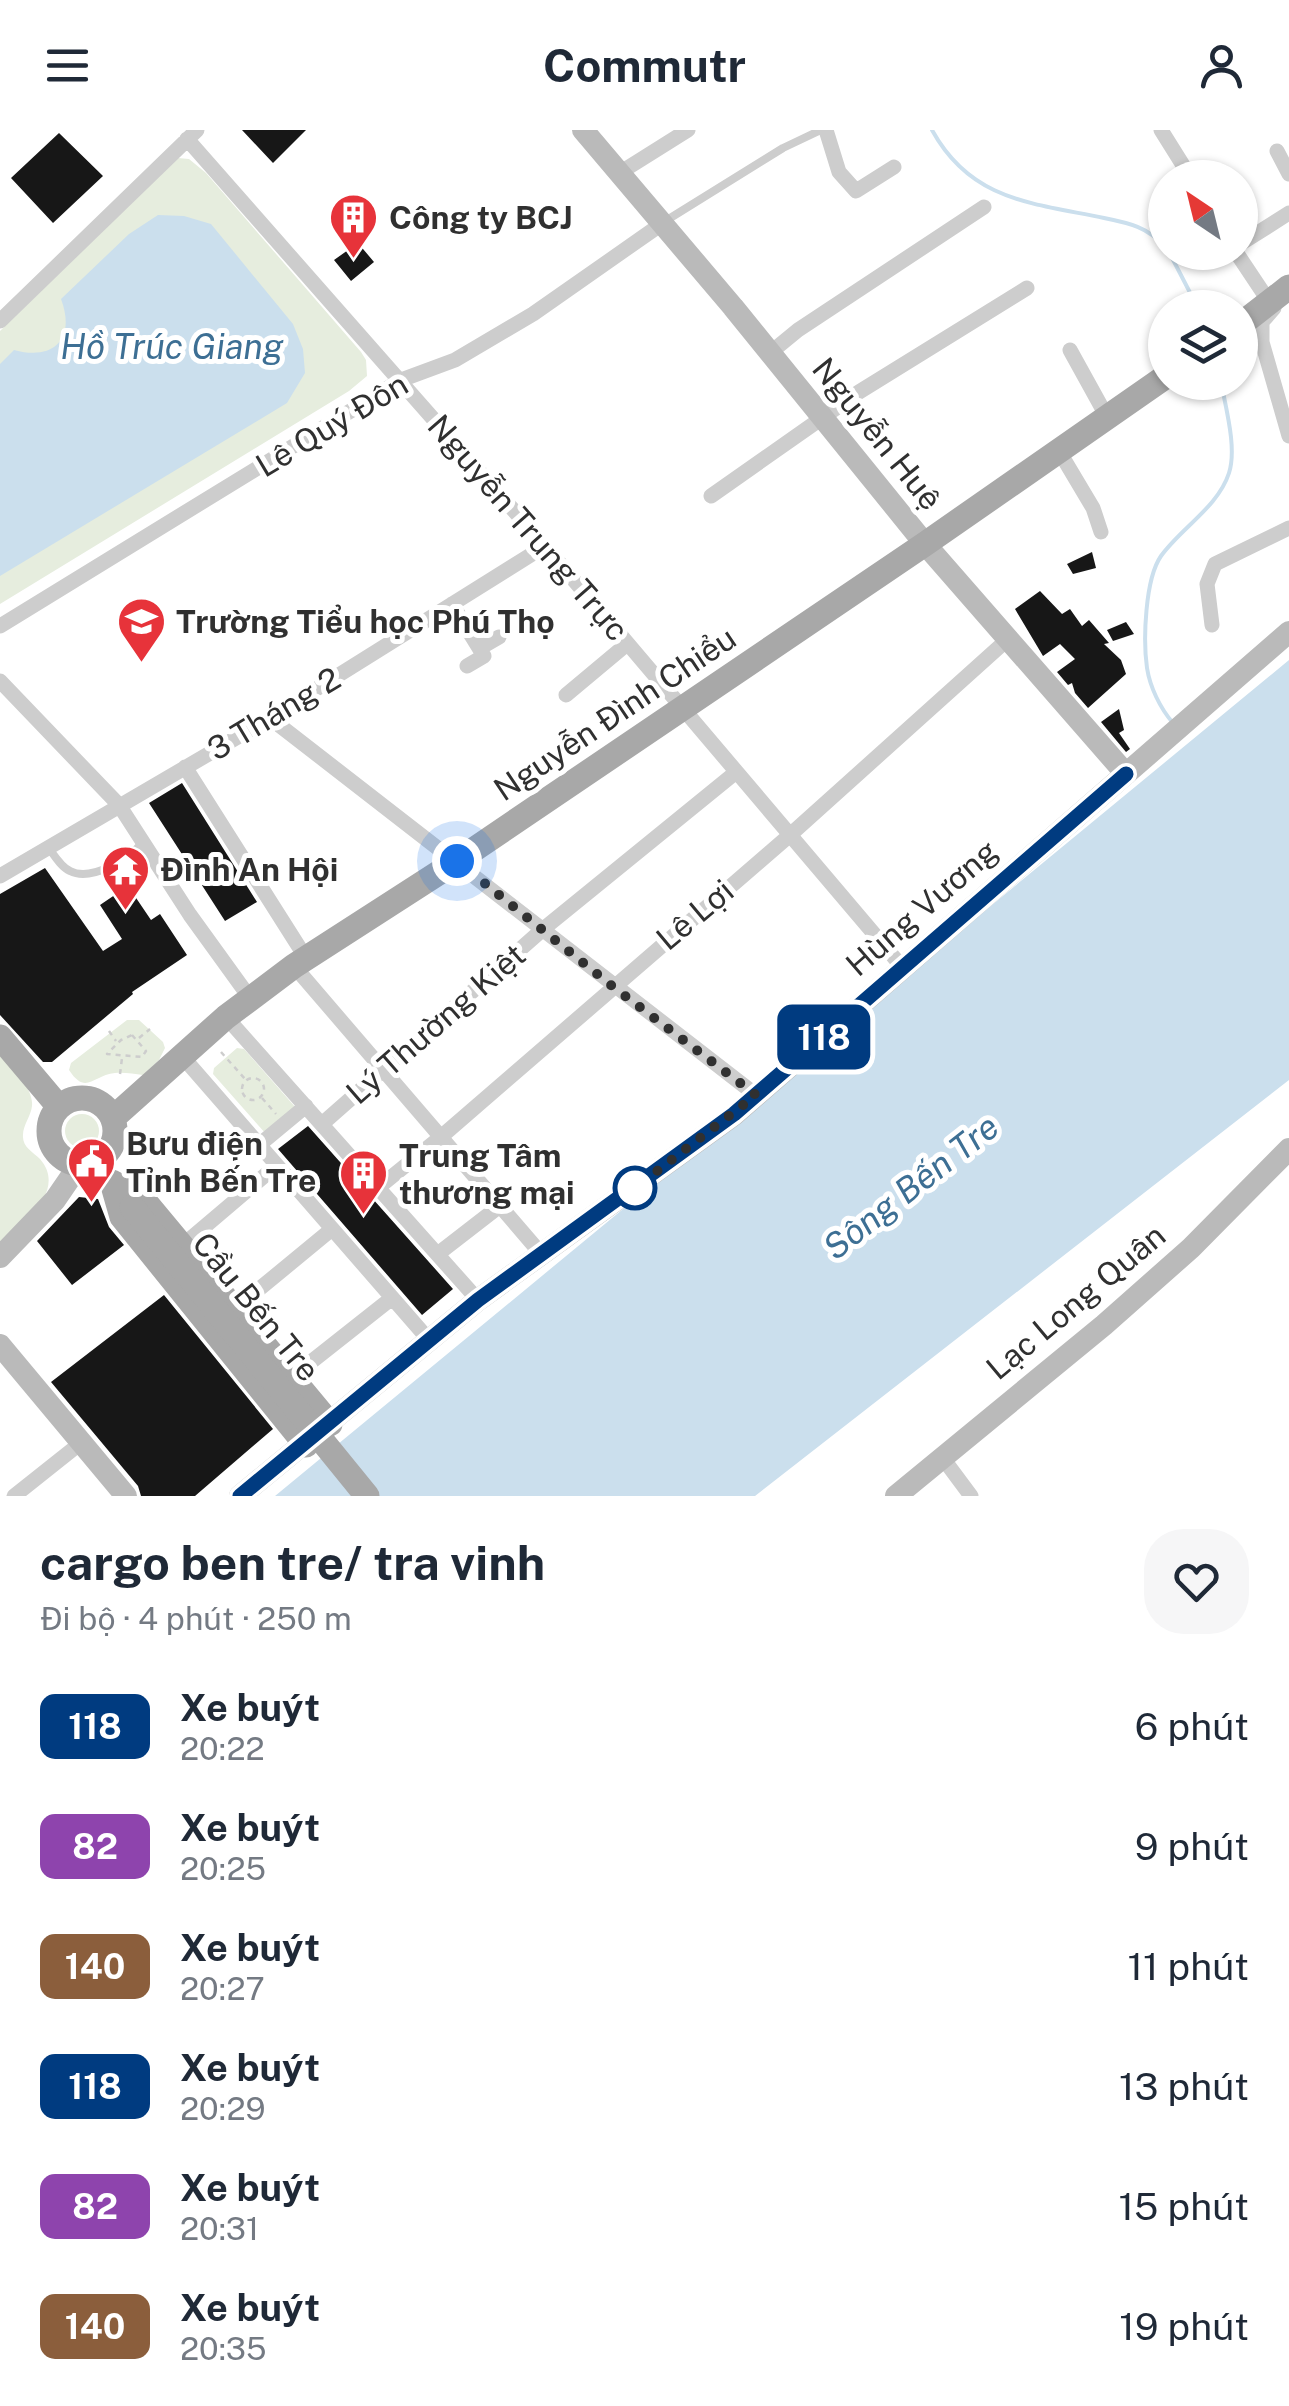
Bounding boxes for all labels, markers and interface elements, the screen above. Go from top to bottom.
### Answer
icon: menu [40,38,95,93]
icon: person [1194,38,1249,93]
text: Commutr [543,39,746,92]
north arrow [1148,160,1258,270]
map controls [1148,160,1258,400]
building icon: Công ty BCJ [328,192,380,260]
place label: Công ty BCJ [389,199,573,236]
button: layers [1148,290,1258,400]
water label: Hồ Trúc Giang [60,326,284,367]
street label: Nguyễn Huệ [805,350,950,517]
street label: Lê Quý Đôn [249,365,414,484]
street label: Nguyễn Trung Trực [420,407,636,648]
school or university icon: Trường Tiểu học Phú Thọ [115,596,167,664]
place label: Trường Tiểu học Phú Thọ [176,603,555,640]
street label: Nguyễn Đình Chiểu [487,619,743,808]
street label: 3 Tháng 2 [201,660,347,768]
street label: Hùng Vương [839,832,1005,983]
your location [432,836,482,886]
temple icon: Đình An Hội [99,844,151,912]
place label: Đình An Hội [160,851,338,888]
street label: Lê Lợi [649,872,740,957]
street label: Lý Thường Kiệt [339,936,533,1111]
line badge: 118 [766,1004,882,1070]
text: 118 [797,1017,851,1058]
water label: Sông Bến Tre [815,1105,1007,1268]
place label: Bưu điện Tỉnh Bến Tre [126,1125,317,1199]
public building icon: Bưu điện Tỉnh Bến Tre [65,1136,117,1204]
place label: Trung Tâm thương mại [399,1137,575,1211]
building icon: Trung Tâm thương mại [338,1148,390,1216]
unlabelled marker [614,1167,656,1209]
street label: Lạc Long Quân [979,1216,1172,1387]
street label: Cầu Bến Tre [185,1225,327,1388]
button: heart [1144,1529,1249,1634]
text: cargo ben tre/ tra vinh [40,1534,545,1591]
text: Đi bộ · 4 phút · 250 m [40,1600,352,1637]
text: Xe buýt [180,1685,320,1730]
text: 6 phút [1135,1704,1249,1749]
text: 118 [68,1706,122,1747]
text: 20:22 [180,1730,265,1767]
text: Xe buýt [180,1805,320,1850]
text: 9 phút [1135,1824,1249,1869]
text: 82 [72,1826,118,1867]
text: 20:25 [180,1850,266,1887]
text: Xe buýt [180,1925,320,1970]
text: 11 phút [1127,1944,1249,1989]
text: 140 [65,1946,125,1987]
text: 20:27 [180,1970,265,2007]
text: Xe buýt [180,2045,320,2090]
text: 13 phút [1119,2064,1249,2109]
text: 118 [68,2066,122,2107]
text: 20:29 [180,2090,266,2127]
text: Xe buýt [180,2165,320,2210]
text: 15 phút [1119,2184,1249,2229]
text: 82 [72,2186,118,2227]
text: 20:31 [180,2210,259,2247]
text: Xe buýt [180,2285,320,2330]
text: 19 phút [1119,2304,1249,2349]
text: 140 [65,2306,125,2347]
text: 20:35 [180,2330,267,2367]

